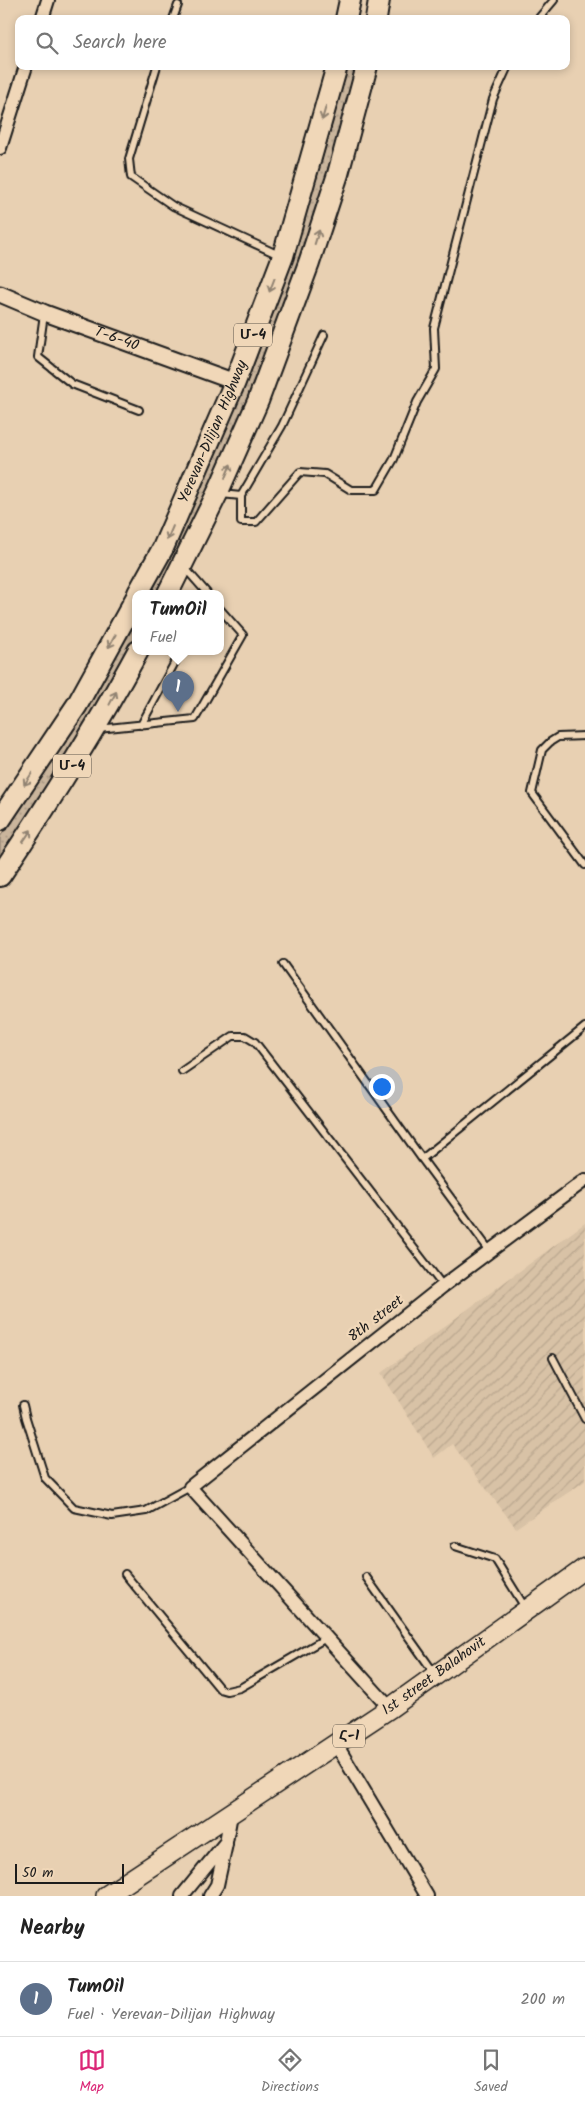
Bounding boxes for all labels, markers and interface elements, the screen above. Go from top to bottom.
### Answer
search box [15,15,570,70]
text: Search here [73,28,167,58]
icon: search [33,29,61,57]
one-way arrow [319,105,328,121]
one-way arrow [313,230,323,246]
one-way arrow [267,277,276,292]
street label: T-6-40 [91,320,143,358]
road number: Մ-4 [234,324,272,346]
street label: Yerevan-Dilijan Highway [172,356,255,507]
one-way arrow [223,464,233,479]
one-way arrow [164,525,174,540]
popup [132,590,224,655]
text: TumOil [150,595,206,625]
text: Fuel [150,625,177,650]
one-way arrow [107,633,117,648]
pin: 1 [162,671,194,712]
one-way arrow [109,691,118,706]
road number: Մ-4 [53,754,91,778]
one-way arrow [22,772,32,786]
one-way arrow [22,829,32,843]
your location [369,1074,395,1100]
street label: 8th street [343,1289,409,1349]
street label: 1st street Balahovit [377,1630,491,1722]
road number: Հ-1 [333,1724,365,1748]
scale bar [15,1861,124,1884]
text: 50 m [22,1862,53,1884]
text: Nearby [20,1912,85,1945]
text: TumOil [67,1972,124,2002]
text: 1 [34,1987,38,2012]
text: 200 m [521,1987,565,2012]
text: Fuel · Yerevan-Dilijan Highway [67,2002,275,2027]
tab: Map [78,2046,106,2098]
tab: Directions [261,2046,319,2098]
tab: Saved [474,2046,507,2098]

